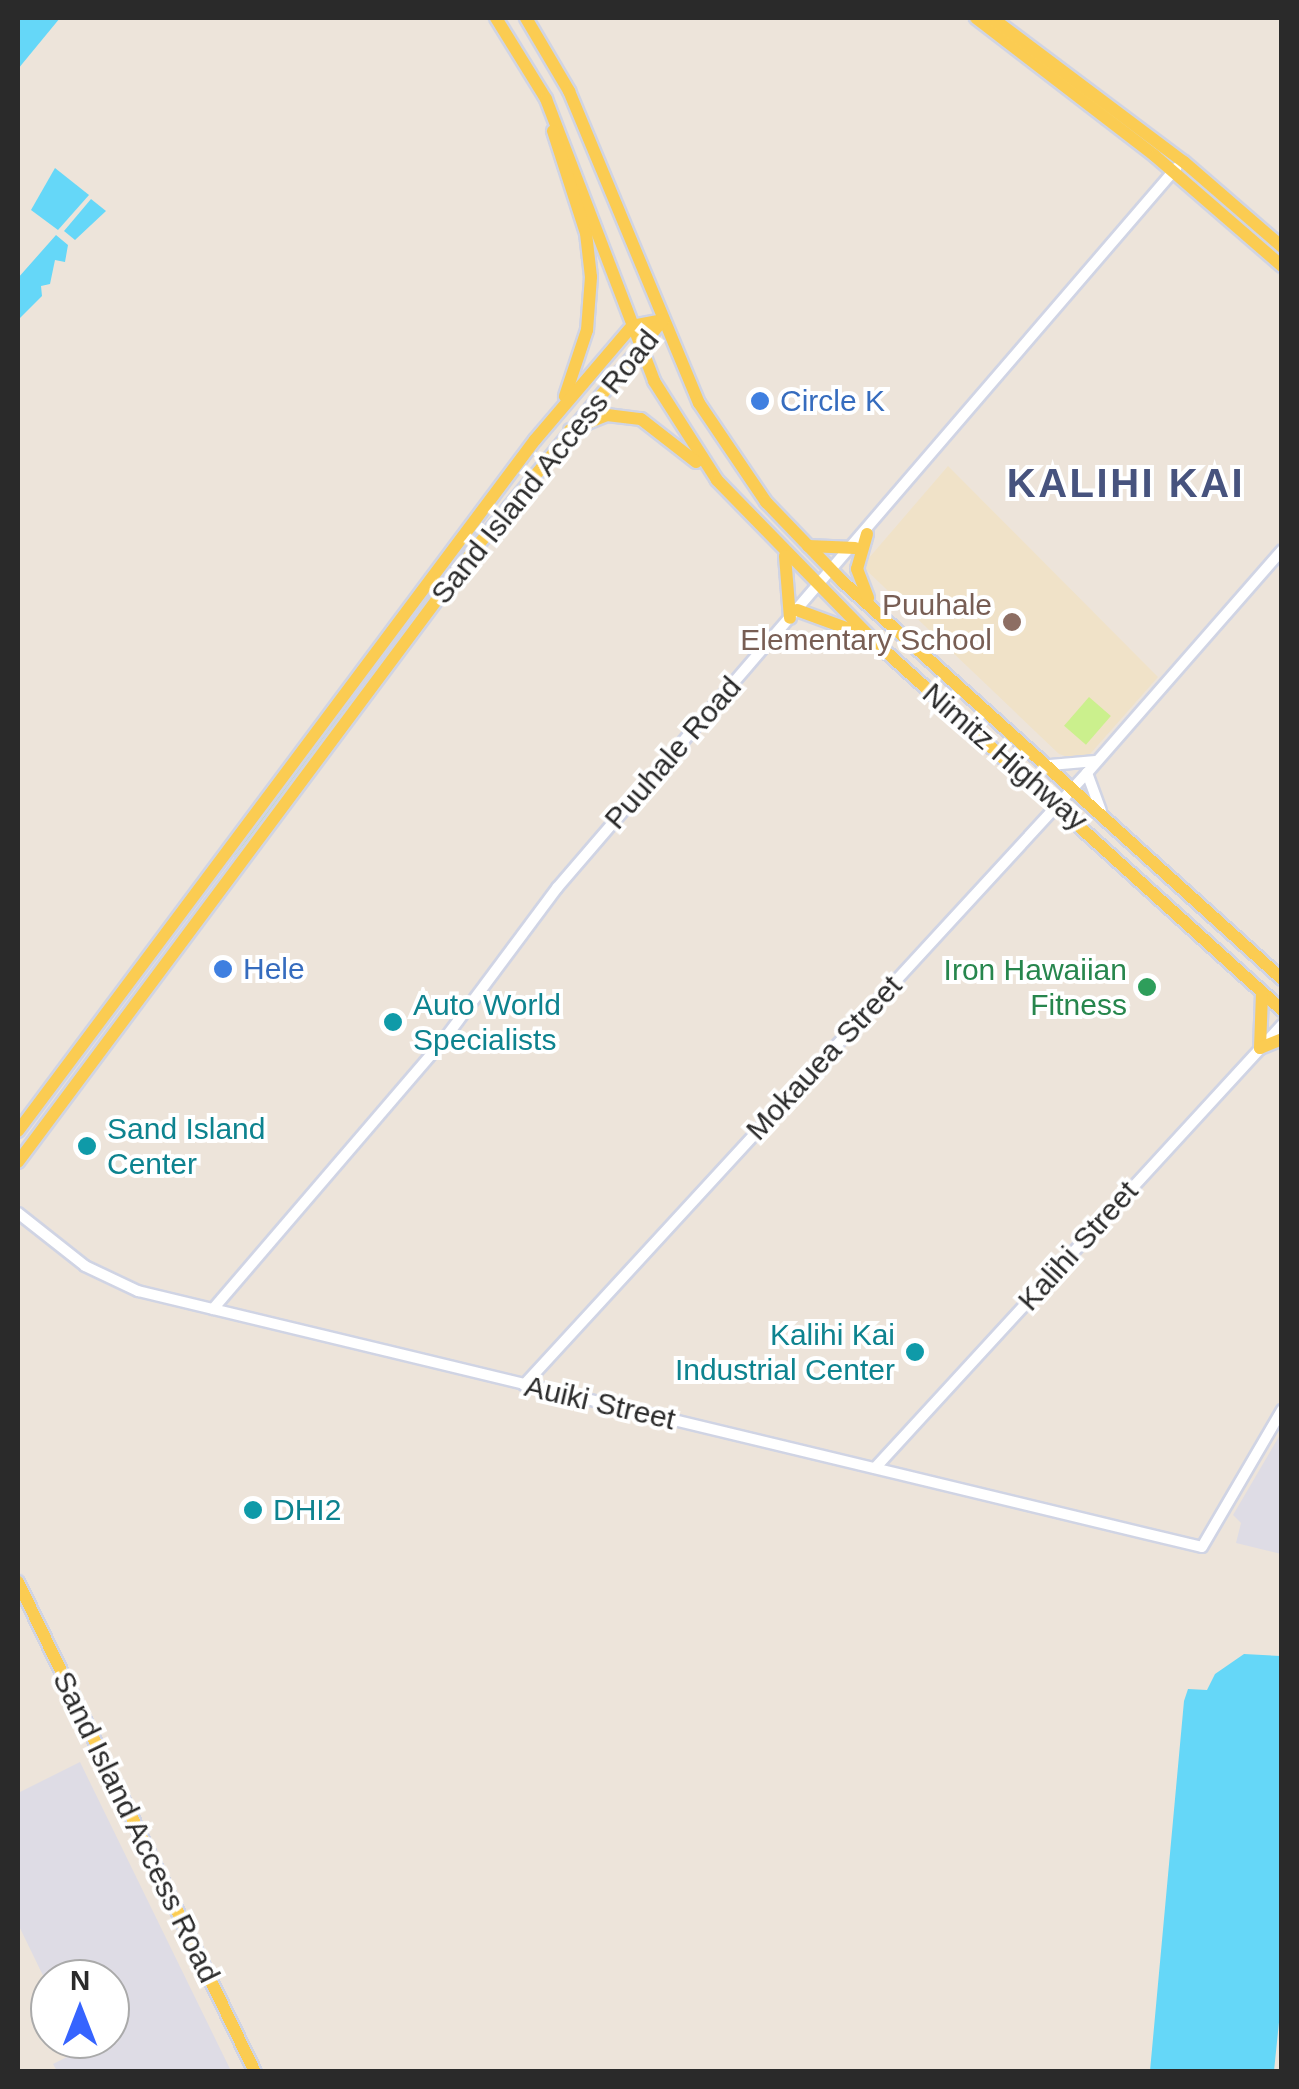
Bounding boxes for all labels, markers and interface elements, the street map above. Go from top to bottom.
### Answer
street label: Sand Island Access Road [423,322,667,612]
place label: Circle K [780,383,885,419]
marker: Circle K [749,390,771,412]
district label: KALIHI KAI [1007,459,1245,507]
place label: Puuhale Elementary School [740,587,992,658]
marker: Puuhale Elementary School [1001,611,1023,633]
street label: Puuhale Road [597,669,749,837]
street label: Nimitz Highway [915,676,1095,838]
place label: Hele [243,951,305,987]
place label: Iron Hawaiian Fitness [944,952,1127,1022]
marker: Hele [212,958,234,980]
street label: Mokauea Street [739,968,909,1148]
marker: Iron Hawaiian Fitness [1136,976,1158,998]
place label: Auto World Specialists [413,987,561,1058]
marker: Auto World Specialists [382,1011,404,1033]
place label: Sand Island Center [107,1111,265,1182]
marker: Sand Island Center [76,1135,98,1157]
street label: Kalihi Street [1011,1174,1145,1318]
place label: Kalihi Kai Industrial Center [675,1317,895,1388]
marker: Kalihi Kai Industrial Center [904,1341,926,1363]
street label: Auiki Street [521,1368,679,1438]
place label: DHI2 [273,1492,341,1528]
marker: DHI2 [242,1499,264,1521]
street label: Sand Island Access Road [45,1665,227,1989]
north arrow [30,1959,130,2059]
text: N [70,1965,90,1996]

